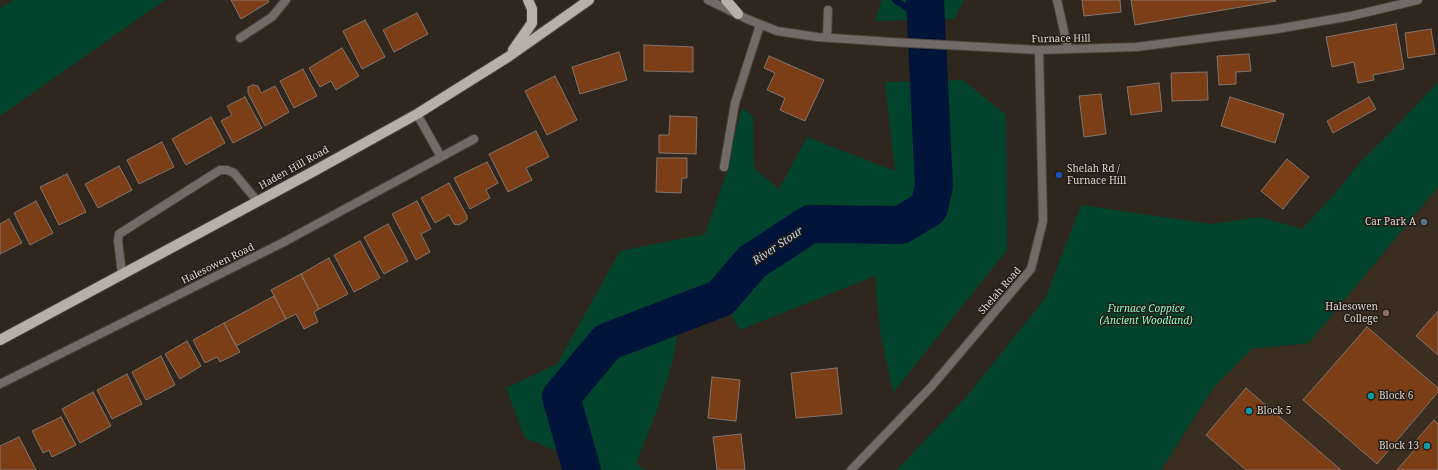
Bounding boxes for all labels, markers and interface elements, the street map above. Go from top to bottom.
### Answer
street label: Furnace Hill [1031,32,1091,46]
street label: Haden Hill Road [257,144,331,192]
place label: Shelah Rd / Furnace Hill [1067,163,1126,186]
marker: Shelah Rd / Furnace Hill [1054,170,1064,180]
place label: Car Park A [1365,216,1416,228]
marker: Car Park A [1419,217,1429,227]
water label: River Stour [750,224,806,268]
street label: Halesowen Road [180,241,256,287]
street label: Shelah Road [976,265,1024,317]
place label: Halesowen College [1325,301,1378,324]
park label: Furnace Coppice (Ancient Woodland) [1100,303,1192,326]
marker: Halesowen College [1381,308,1391,318]
place label: Block 6 [1379,390,1413,402]
marker: Block 6 [1366,391,1376,401]
place label: Block 5 [1257,405,1291,417]
marker: Block 5 [1244,406,1254,416]
place label: Block 13 [1379,440,1419,452]
marker: Block 13 [1422,441,1432,451]

